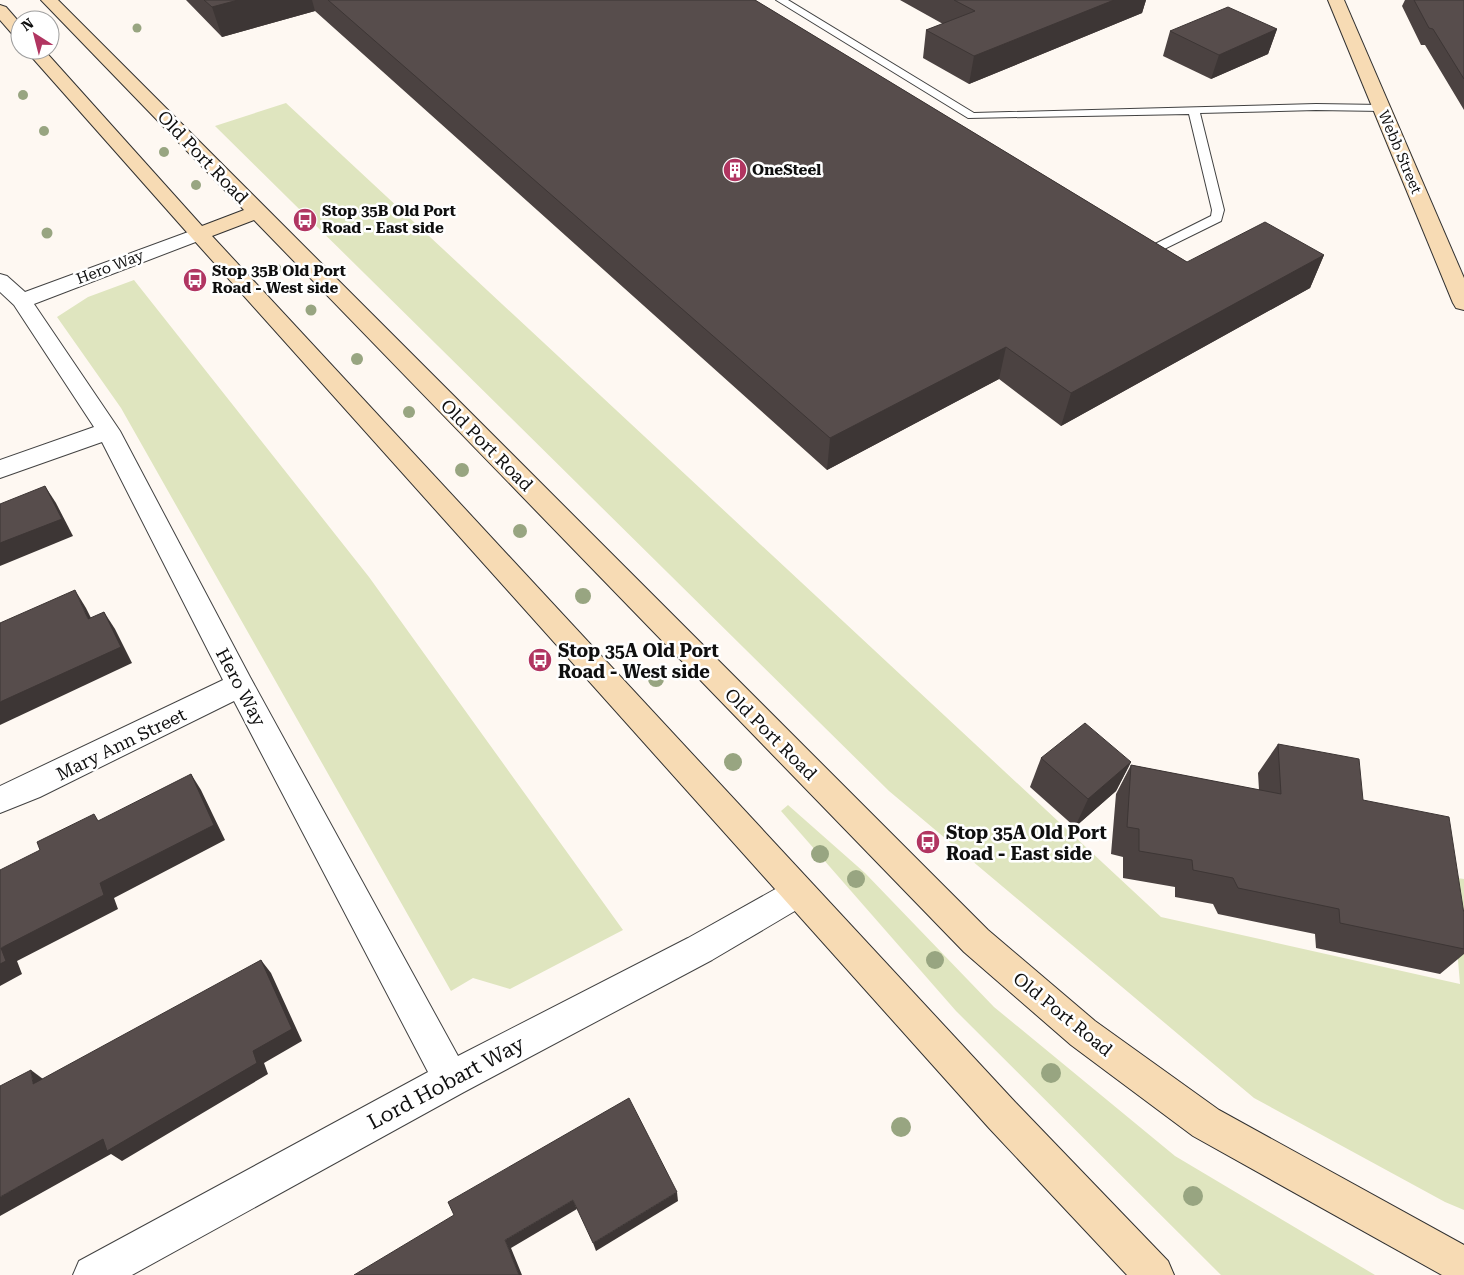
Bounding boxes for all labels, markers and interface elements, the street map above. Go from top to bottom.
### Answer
north arrow [10,10,60,60]
text: N [18,15,37,34]
street label: Old Port Road [153,106,253,208]
street label: Webb Street [1374,108,1426,197]
building icon: OneSteel [722,157,748,183]
place label: OneSteel [752,161,821,179]
place label: Stop 35B Old Port Road - East side [322,202,456,237]
bus stop icon: Stop 35B Old Port Road - East side [292,207,318,233]
street label: Hero Way [74,246,146,288]
place label: Stop 35B Old Port Road - West side [212,262,346,297]
bus stop icon: Stop 35B Old Port Road - West side [182,267,208,293]
street label: Old Port Road [437,395,538,496]
place label: Stop 35A Old Port Road - West side [558,640,719,682]
street label: Hero Way [212,645,270,730]
bus stop icon: Stop 35A Old Port Road - West side [527,647,553,673]
street label: Old Port Road [721,684,822,785]
street label: Mary Ann Street [53,703,190,784]
place label: Stop 35A Old Port Road - East side [946,822,1107,864]
bus stop icon: Stop 35A Old Port Road - East side [915,829,941,855]
street label: Old Port Road [1009,968,1117,1061]
street label: Lord Hobart Way [364,1031,529,1134]

